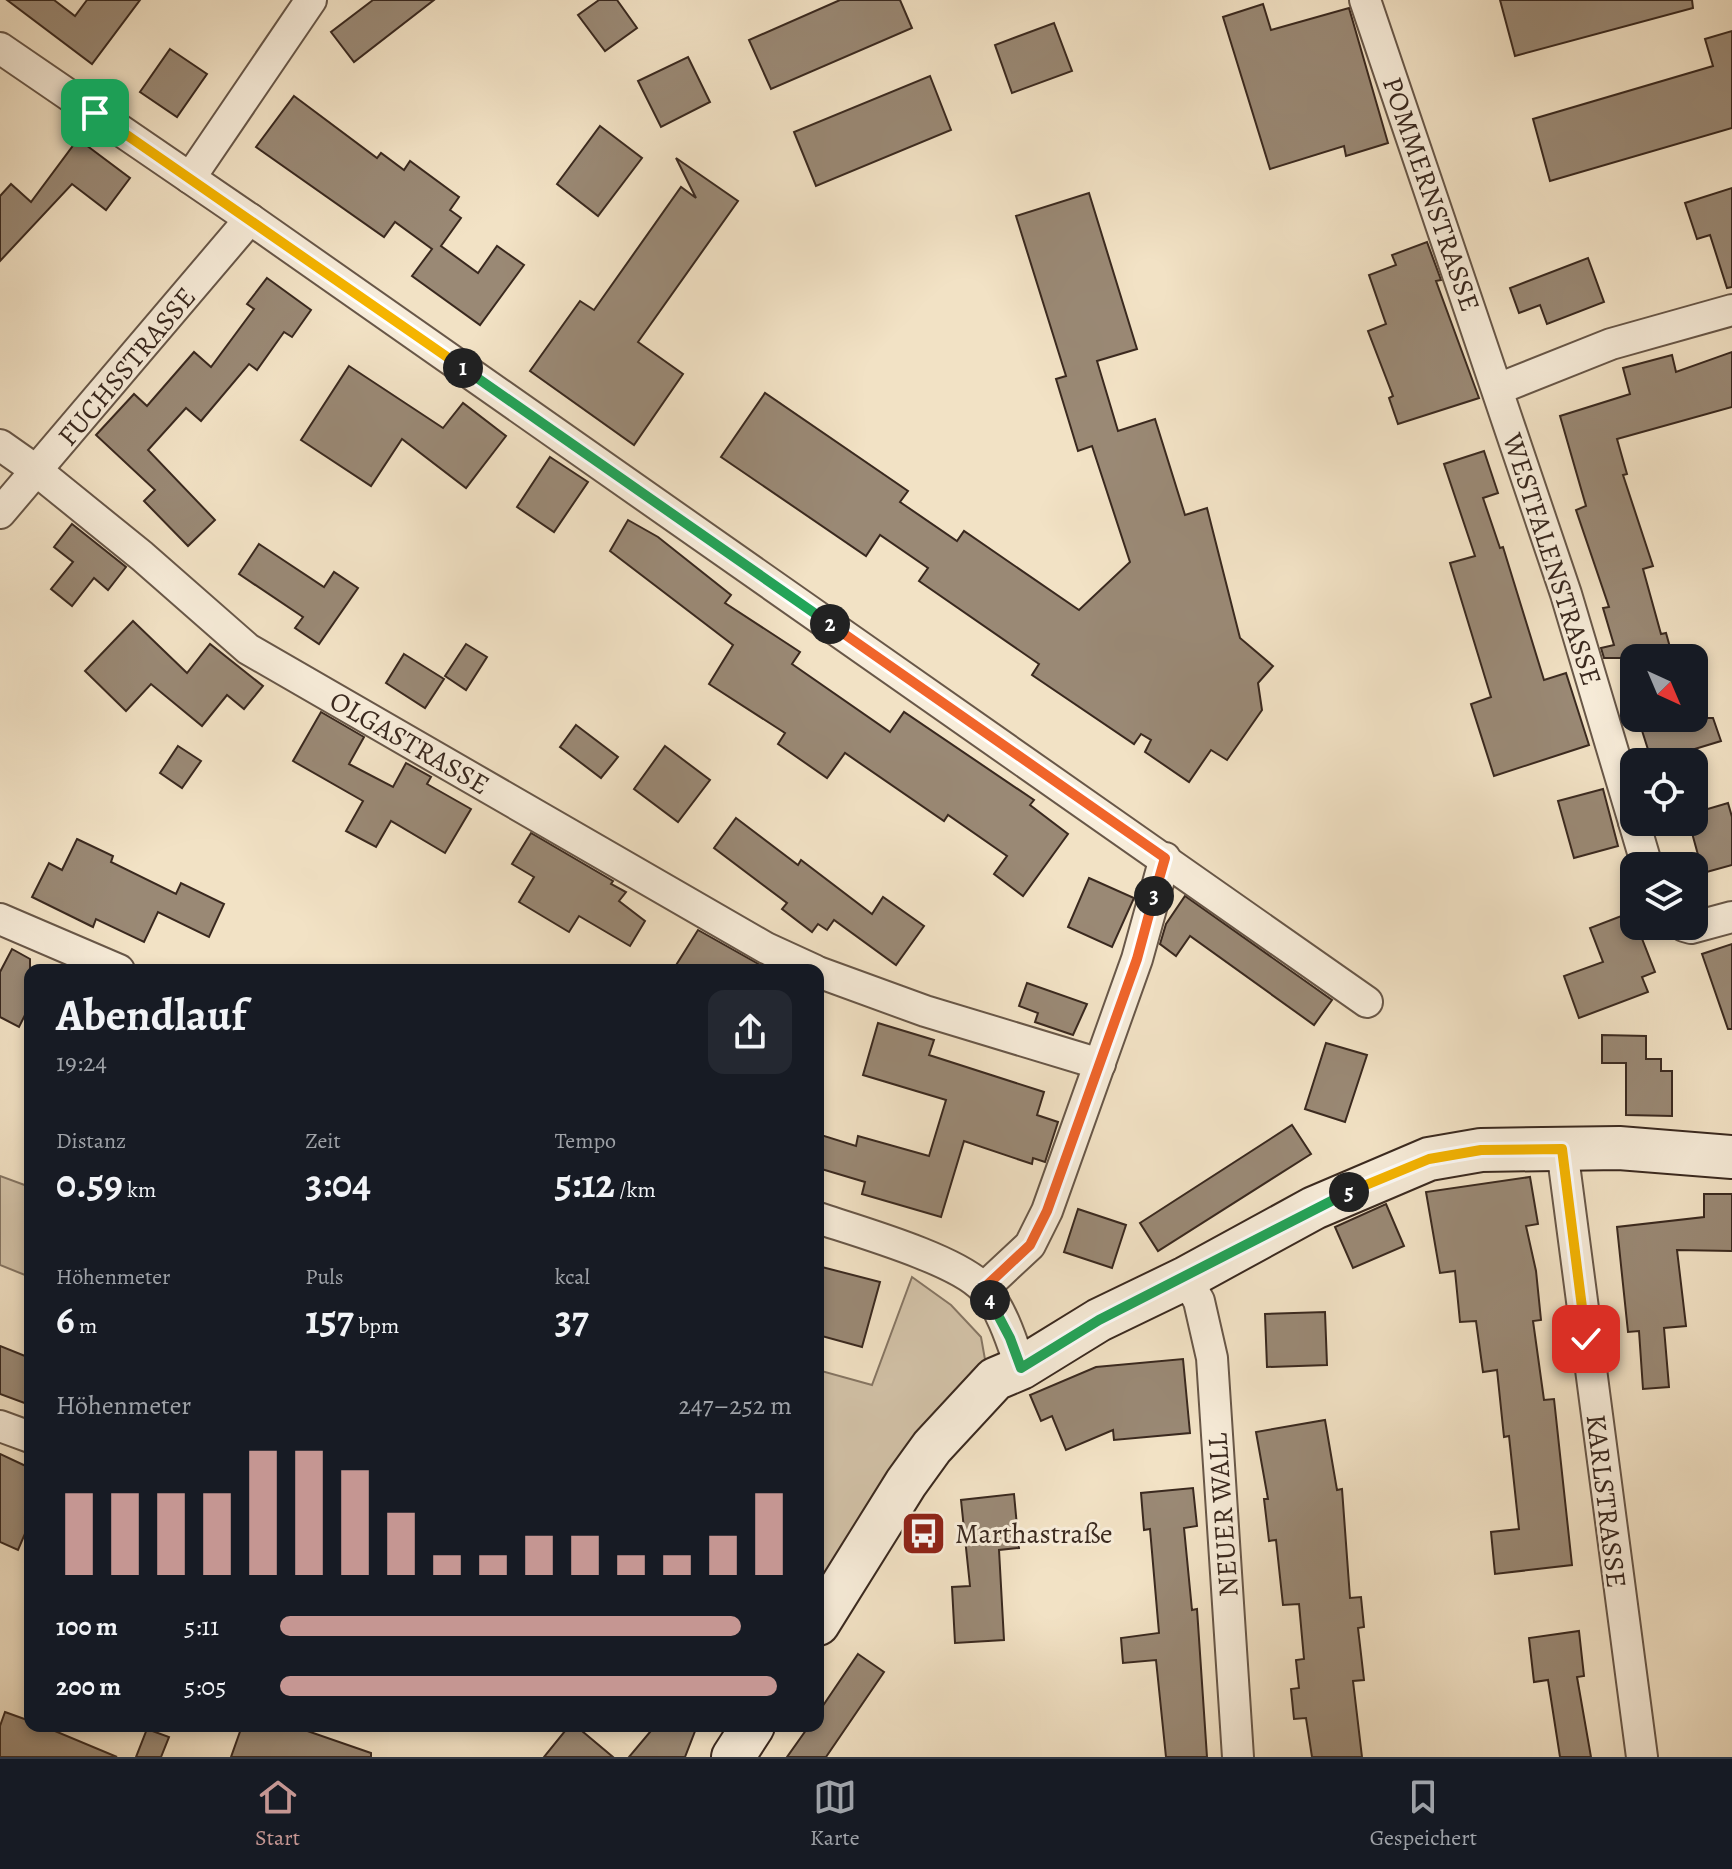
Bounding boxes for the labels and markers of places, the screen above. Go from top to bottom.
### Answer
pin [61,79,129,147]
pin: 1 [443,348,483,388]
pin: 2 [810,604,850,644]
pin: 3 [1134,876,1174,916]
pin: 5 [1329,1172,1369,1212]
pin: 4 [970,1280,1010,1320]
pin [1552,1305,1620,1373]
bus stop icon: Marthastraße [900,1509,948,1557]
place label: Marthastraße [955,1515,1113,1553]

